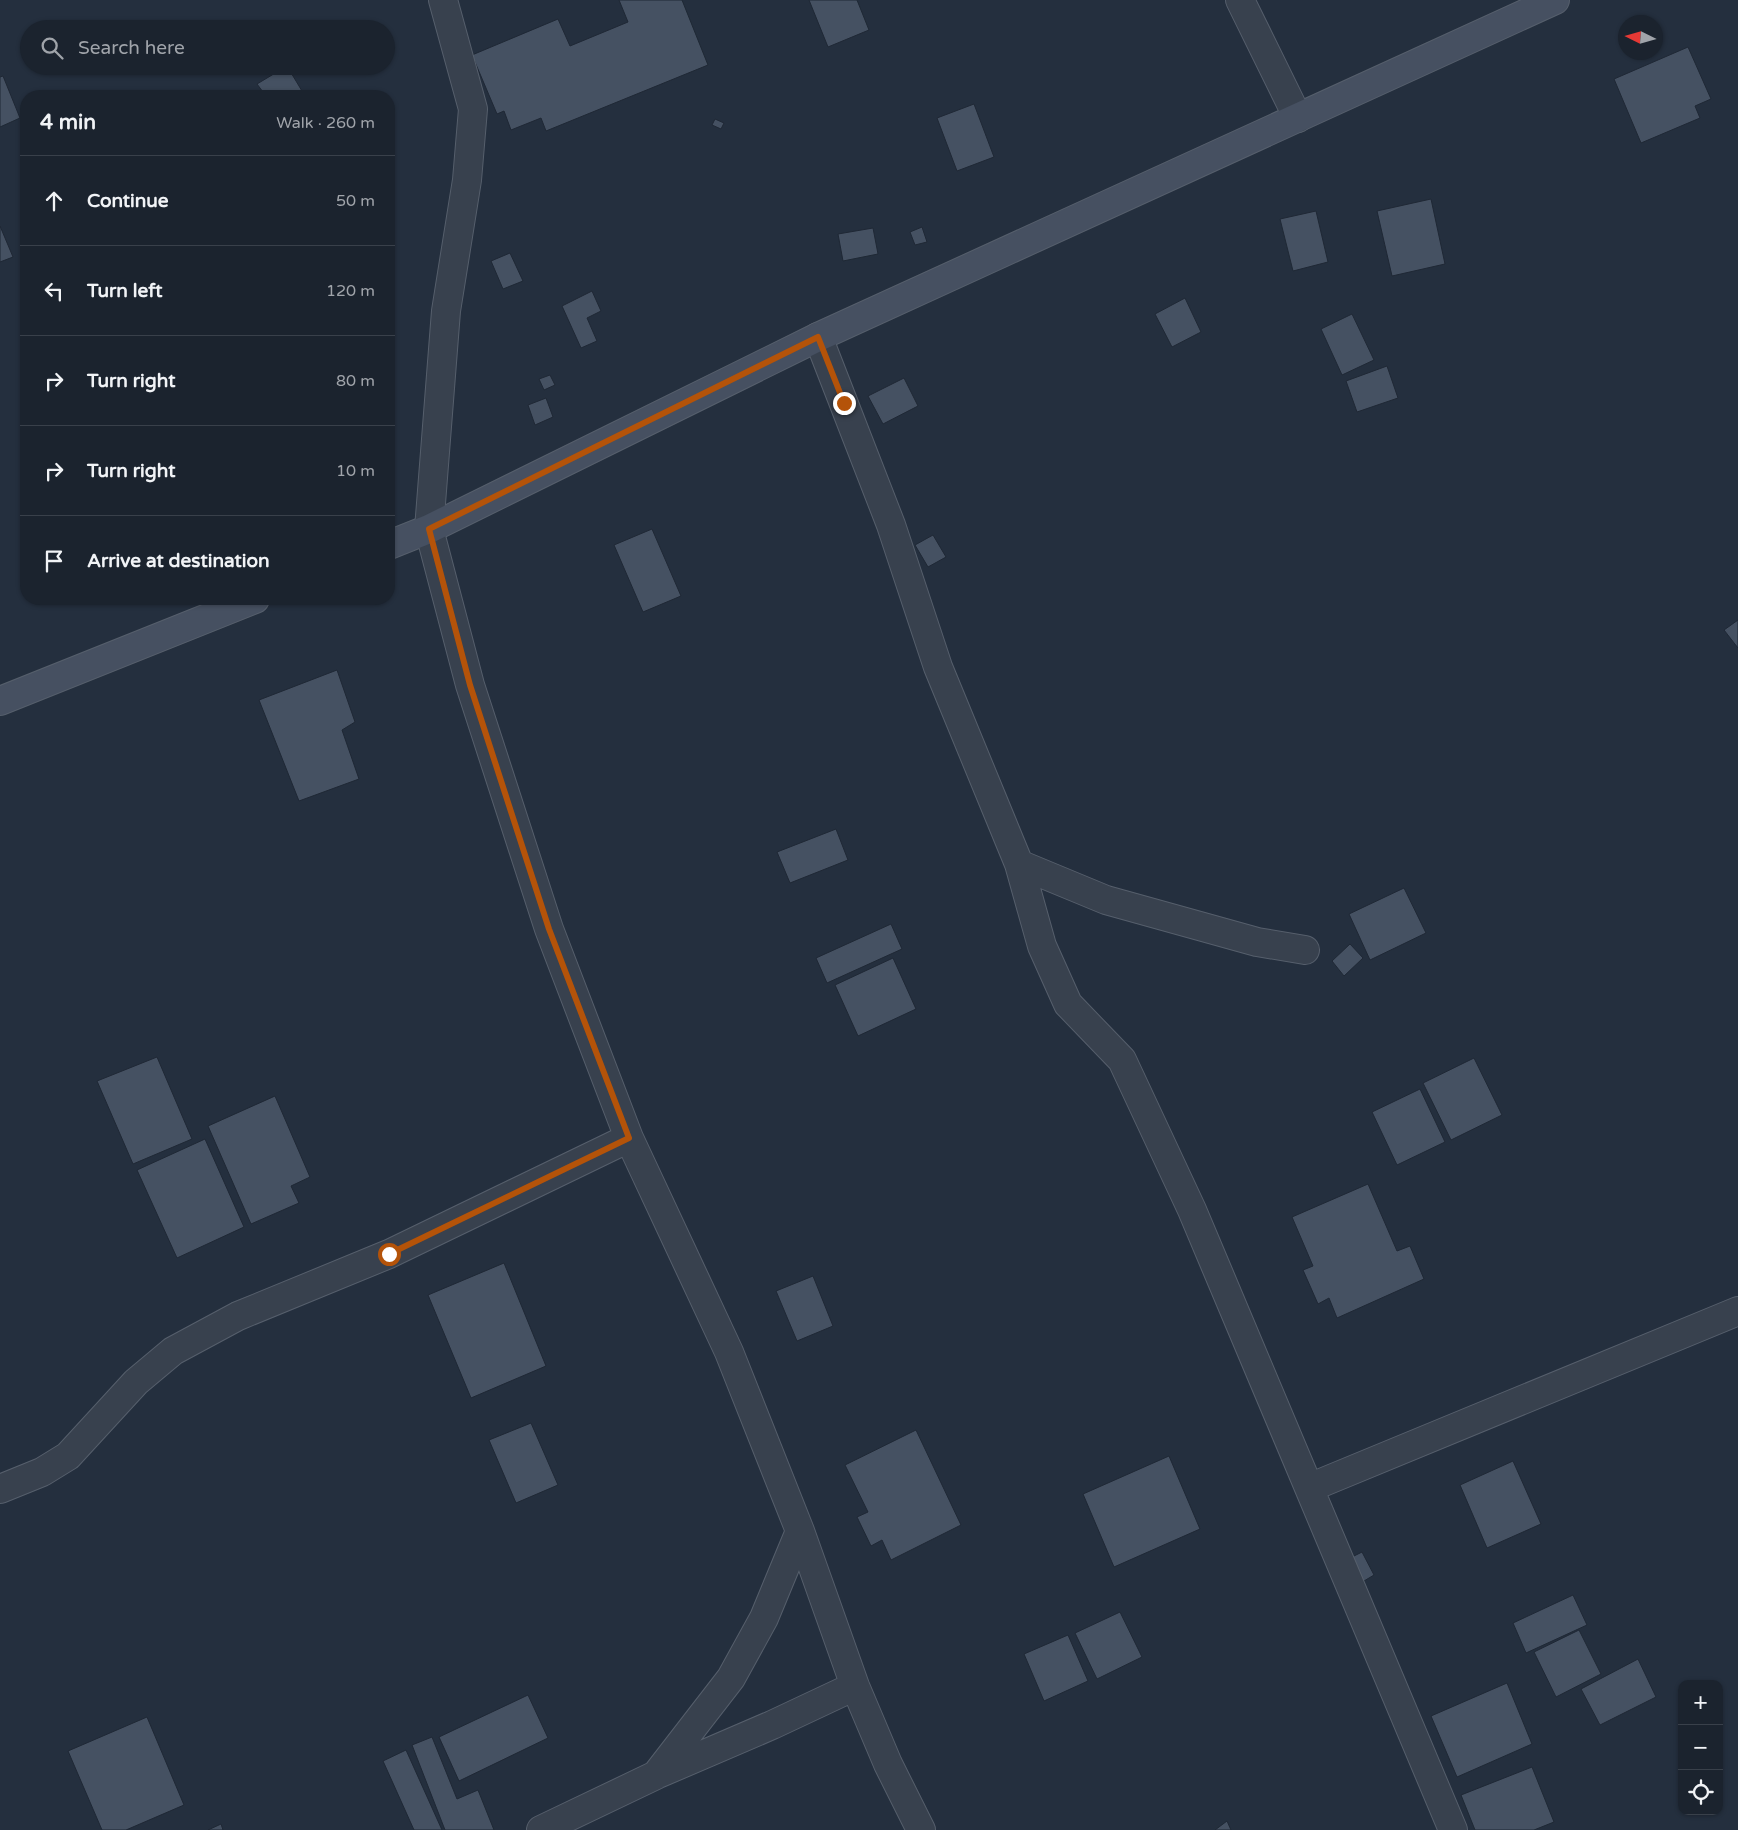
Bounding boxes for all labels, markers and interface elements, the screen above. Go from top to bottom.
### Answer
north arrow [1618,15,1663,60]
search box [20,20,395,75]
icon: search [38,34,66,62]
text: Search here [78,37,185,59]
text: 4 min [40,110,96,135]
text: Walk · 260 m [276,113,375,133]
icon: ahead [40,187,68,215]
text: Continue [87,190,169,212]
text: 50 m [336,191,375,211]
icon: left [40,277,68,305]
text: Turn left [87,280,163,302]
text: 120 m [326,281,375,301]
icon: right [40,367,68,395]
text: Turn right [87,370,175,392]
text: 80 m [336,371,375,391]
route end [833,392,856,415]
icon: right [40,457,68,485]
text: Turn right [87,460,175,482]
text: 10 m [336,461,375,481]
icon: arrive [40,547,68,575]
text: Arrive at destination [87,550,270,572]
route start [378,1243,401,1266]
map controls [1678,1680,1723,1815]
button: + [1678,1680,1723,1725]
button: − [1678,1725,1723,1770]
button: locate [1678,1770,1723,1815]

